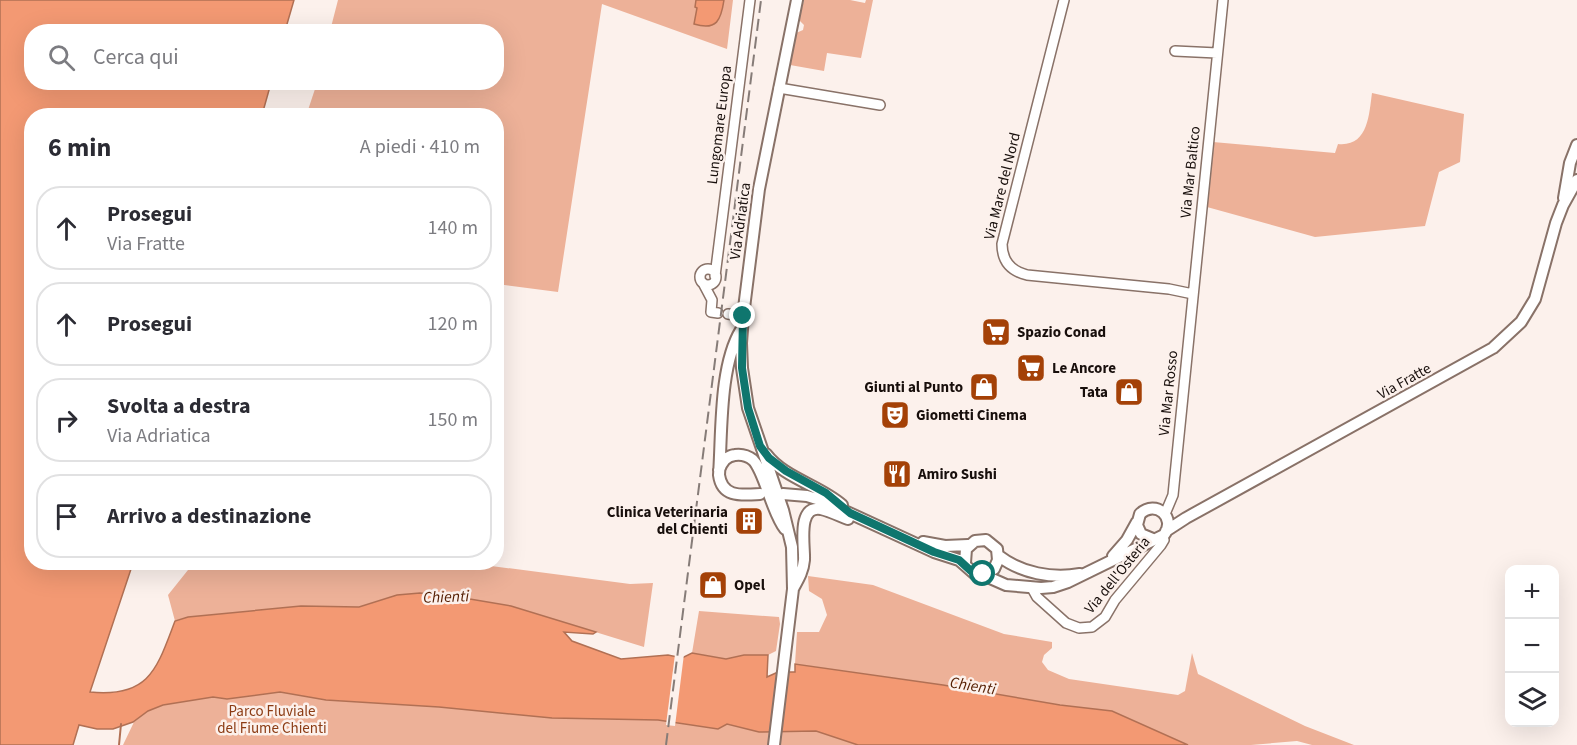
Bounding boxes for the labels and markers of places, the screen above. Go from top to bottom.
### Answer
supermarket icon: Spazio Conad [980,316,1012,348]
place label: Spazio Conad [1017,322,1106,343]
supermarket icon: Le Ancore [1015,352,1047,384]
place label: Le Ancore [1052,358,1116,379]
shop icon: Giunti al Punto [968,371,1000,403]
shop icon: Tata [1113,376,1145,408]
place label: Giunti al Punto [864,377,963,398]
place label: Tata [1080,382,1108,403]
theatre icon: Giometti Cinema [879,399,911,431]
place label: Giometti Cinema [916,405,1027,426]
restaurant icon: Amiro Sushi [881,458,913,490]
place label: Amiro Sushi [917,464,997,485]
place label: Clinica Veterinaria del Chienti [607,502,728,540]
building icon: Clinica Veterinaria del Chienti [733,505,765,537]
shop icon: Opel [697,569,729,601]
place label: Opel [734,575,766,596]

